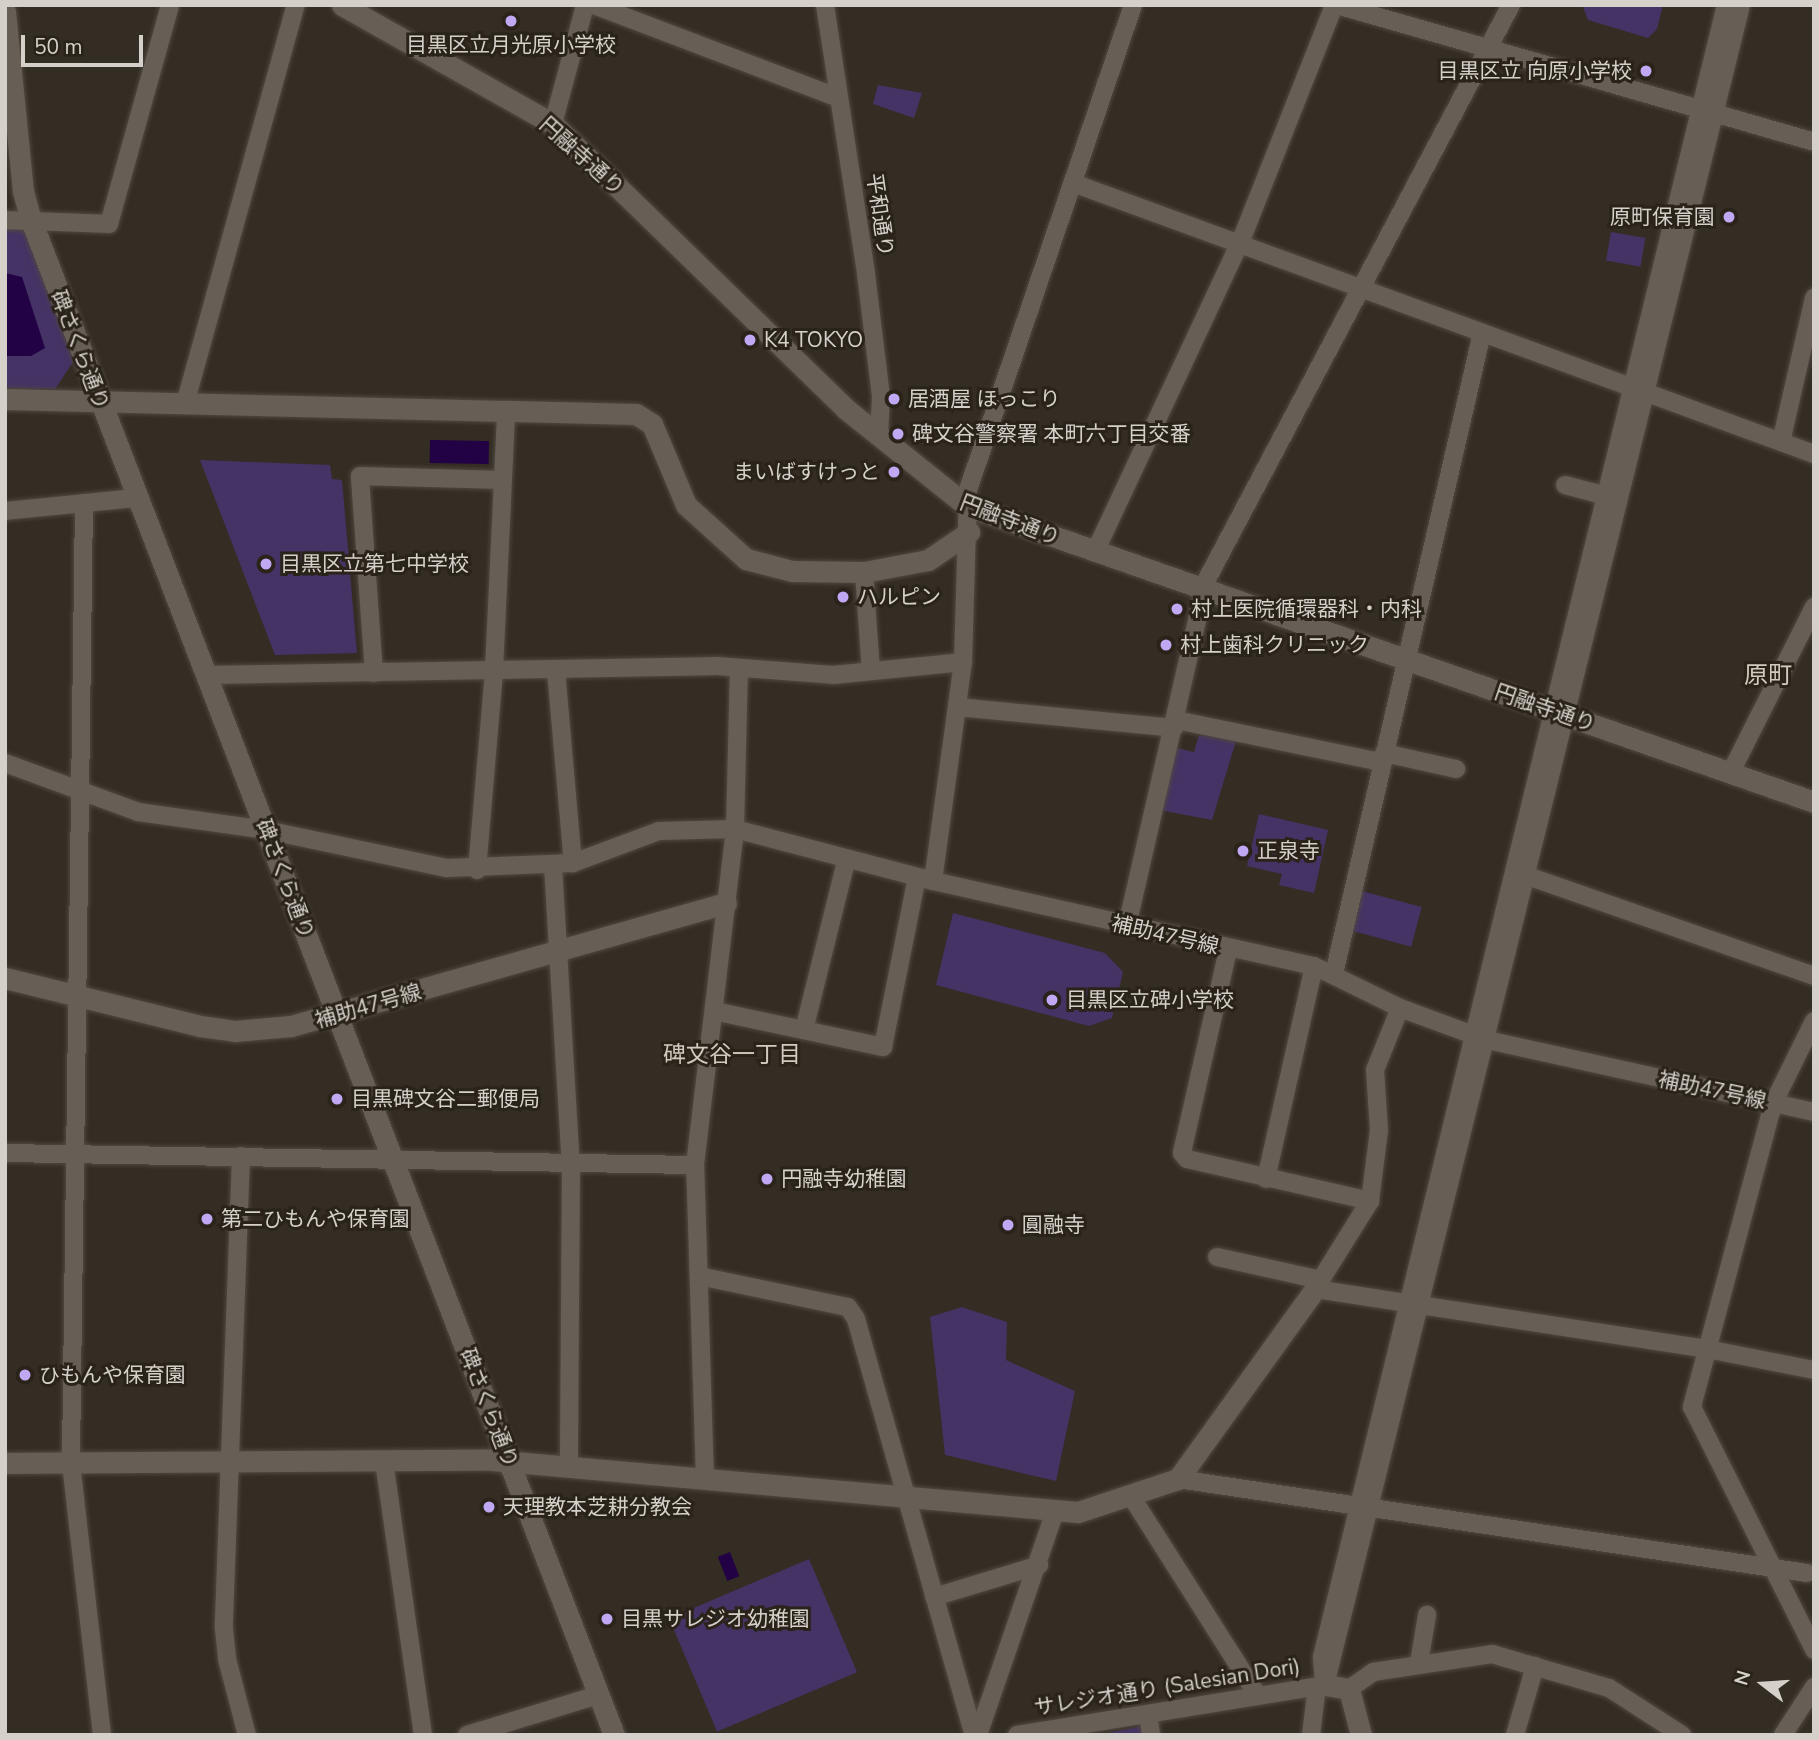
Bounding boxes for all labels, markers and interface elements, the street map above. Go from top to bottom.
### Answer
marker: 目黒区立月光原小学校 [503,13,519,29]
scale bar [24,21,147,65]
place label: 目黒区立月光原小学校 [406,32,616,58]
text: 50 m [34,33,83,61]
place label: 目黒区立 向原小学校 [1438,58,1632,84]
marker: 目黒区立 向原小学校 [1638,63,1654,79]
street label: 円融寺通り [535,112,629,200]
street label: 平和通り [862,172,898,258]
place label: 原町保育園 [1610,204,1715,230]
marker: 原町保育園 [1721,209,1737,225]
street label: 碑さくら通り [46,287,114,413]
place label: K4 TOKYO [764,327,863,353]
marker: K4 TOKYO [742,332,758,348]
place label: 居酒屋 ほっこり [908,386,1060,412]
marker: 居酒屋 ほっこり [886,391,902,407]
place label: 碑文谷警察署 本町六丁目交番 [912,421,1190,447]
marker: 碑文谷警察署 本町六丁目交番 [890,426,906,442]
place label: まいばすけっと [733,459,880,485]
marker: まいばすけっと [886,464,902,480]
street label: 円融寺通り [956,489,1064,551]
place label: 目黒区立第七中学校 [280,551,469,577]
marker: 目黒区立第七中学校 [258,556,274,572]
place label: ハルピン [857,584,941,610]
marker: ハルピン [835,589,851,605]
place label: 村上医院循環器科・内科 [1191,596,1422,622]
marker: 村上医院循環器科・内科 [1169,601,1185,617]
place label: 村上歯科クリニック [1180,632,1369,658]
marker: 村上歯科クリニック [1158,637,1174,653]
district label: 原町 [1744,662,1792,690]
street label: 円融寺通り [1491,679,1599,737]
street label: 碑さくら通り [251,816,319,942]
place label: 正泉寺 [1257,838,1320,864]
marker: 正泉寺 [1235,843,1251,859]
street label: 補助47号線 [1109,910,1221,960]
street label: 補助47号線 [312,979,424,1033]
place label: 目黒区立碑小学校 [1066,987,1234,1013]
marker: 目黒区立碑小学校 [1044,992,1060,1008]
district label: 碑文谷一丁目 [663,1041,801,1069]
street label: 補助47号線 [1656,1066,1768,1114]
place label: 目黒碑文谷二郵便局 [351,1086,540,1112]
marker: 目黒碑文谷二郵便局 [329,1091,345,1107]
place label: 円融寺幼稚園 [781,1166,907,1192]
marker: 円融寺幼稚園 [759,1171,775,1187]
place label: 第二ひもんや保育園 [221,1206,410,1232]
marker: 第二ひもんや保育園 [199,1211,215,1227]
place label: 圓融寺 [1022,1212,1085,1238]
marker: 圓融寺 [1000,1217,1016,1233]
street label: 碑さくら通り [455,1345,523,1471]
place label: ひもんや保育園 [39,1362,186,1388]
marker: ひもんや保育園 [17,1367,33,1383]
place label: 天理教本芝耕分教会 [503,1494,692,1520]
marker: 天理教本芝耕分教会 [481,1499,497,1515]
place label: 目黒サレジオ幼稚園 [621,1606,810,1632]
marker: 目黒サレジオ幼稚園 [599,1611,615,1627]
north arrow [1728,1649,1798,1719]
street label: サレジオ通り (Salesian Dori) [1032,1654,1302,1720]
text: N [1728,1667,1757,1688]

